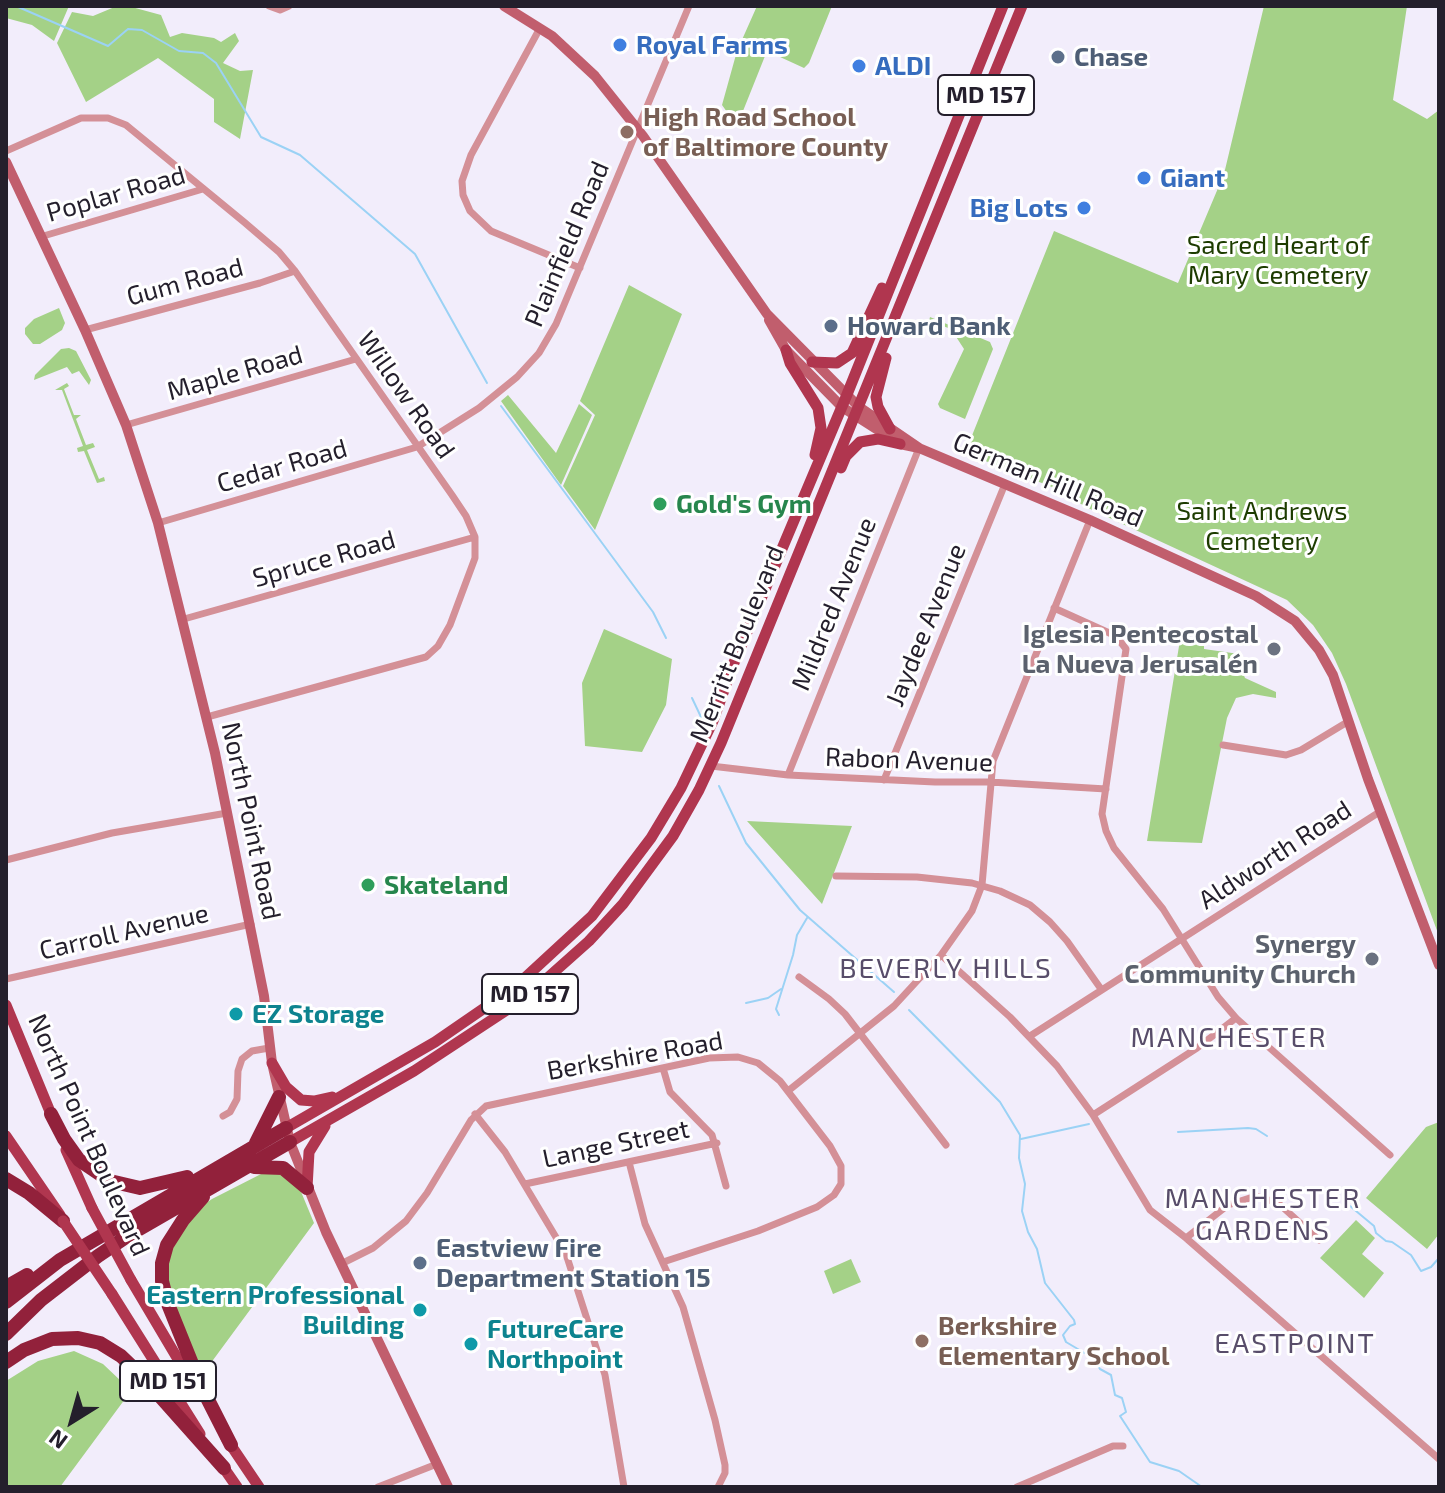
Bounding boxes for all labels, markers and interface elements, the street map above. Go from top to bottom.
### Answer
place label: Royal Farms [636,29,788,61]
marker: Royal Farms [611,36,629,54]
place label: Chase [1074,41,1148,73]
marker: Chase [1049,48,1067,66]
place label: ALDI [875,50,931,82]
marker: ALDI [850,57,868,75]
road number: MD 157 [938,75,1034,115]
place label: High Road School of Baltimore County [643,101,888,162]
marker: High Road School of Baltimore County [618,123,636,141]
street label: Plainfield Road [518,156,616,332]
street label: Poplar Road [43,159,189,229]
place label: Giant [1160,162,1225,194]
marker: Giant [1135,169,1153,187]
place label: Big Lots [970,192,1068,224]
marker: Big Lots [1075,199,1093,217]
park label: Sacred Heart of Mary Cemetery [1187,229,1369,290]
street label: Gum Road [123,251,247,313]
place label: Howard Bank [847,310,1011,342]
marker: Howard Bank [822,317,840,335]
street label: Willow Road [351,325,461,465]
street label: Maple Road [164,339,306,407]
street label: German Hill Road [948,426,1148,534]
street label: Cedar Road [213,433,351,499]
place label: Gold's Gym [676,488,812,520]
marker: Gold's Gym [651,495,669,513]
park label: Saint Andrews Cemetery [1177,495,1347,556]
street label: Mildred Avenue [785,513,883,695]
street label: Spruce Road [249,524,399,594]
street label: Jaydee Avenue [879,539,973,711]
street label: Merritt Boulevard [683,541,791,747]
place label: Iglesia Pentecostal La Nueva Jerusalén [1022,618,1258,680]
marker: Iglesia Pentecostal La Nueva Jerusalén [1265,640,1283,658]
street label: North Point Road [215,719,287,923]
street label: Rabon Avenue [825,741,993,779]
street label: Aldworth Road [1193,794,1357,916]
place label: Skateland [384,869,508,901]
marker: Skateland [359,876,377,894]
street label: Carroll Avenue [36,897,212,967]
place label: Synergy Community Church [1124,928,1356,990]
marker: Synergy Community Church [1363,950,1381,968]
district label: BEVERLY HILLS [839,952,1053,986]
road number: MD 157 [482,974,578,1014]
place label: EZ Storage [252,998,385,1030]
marker: EZ Storage [227,1005,245,1023]
street label: North Point Boulevard [21,1009,157,1261]
district label: MANCHESTER [1130,1021,1328,1055]
street label: Berkshire Road [545,1025,725,1087]
street label: Lange Street [540,1113,692,1175]
district label: MANCHESTER GARDENS [1164,1182,1362,1248]
place label: Eastview Fire Department Station 15 [436,1232,711,1294]
marker: Eastview Fire Department Station 15 [411,1254,429,1272]
place label: Eastern Professional Building [146,1279,404,1340]
marker: Eastern Professional Building [411,1301,429,1319]
place label: Berkshire Elementary School [938,1310,1170,1372]
place label: FutureCare Northpoint [487,1313,624,1374]
district label: EASTPOINT [1214,1327,1376,1361]
marker: Berkshire Elementary School [913,1332,931,1350]
marker: FutureCare Northpoint [462,1335,480,1353]
road number: MD 151 [120,1361,216,1401]
north arrow [32,1381,112,1461]
text: N [43,1425,72,1455]

